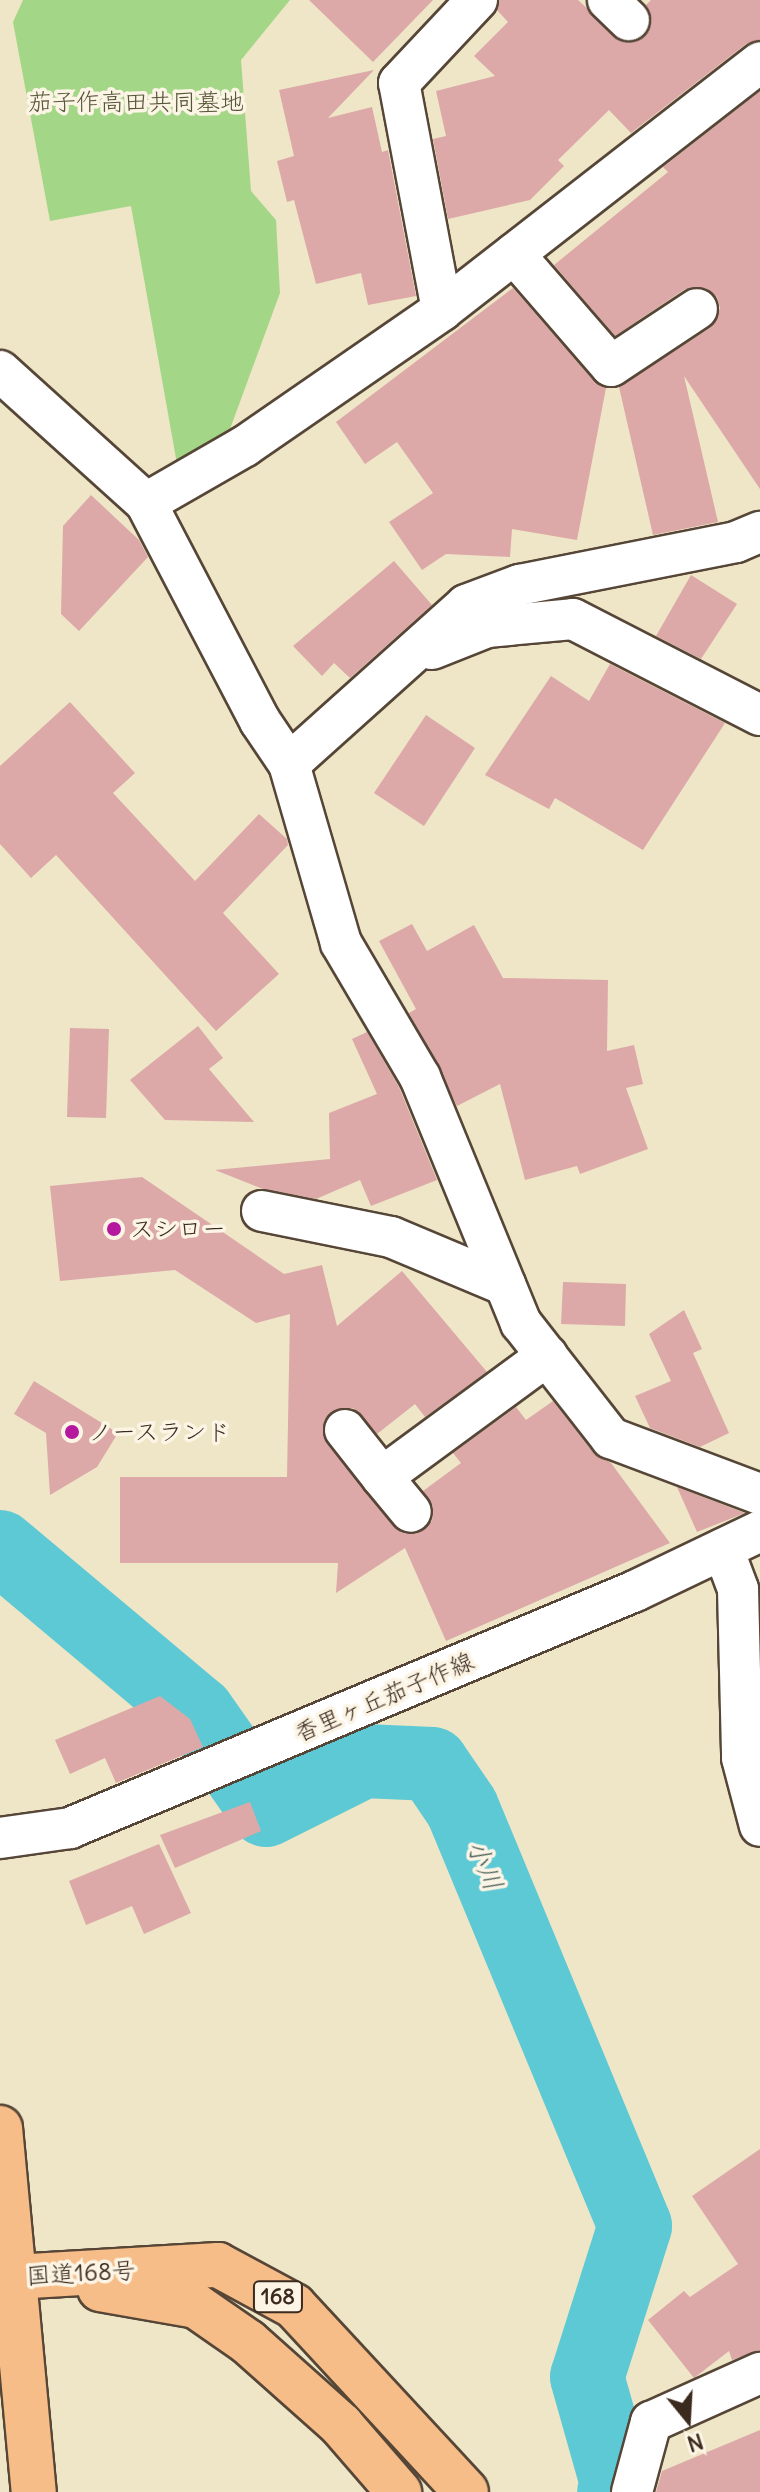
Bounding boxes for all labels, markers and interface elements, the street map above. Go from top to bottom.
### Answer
park label: 茄子作高田共同墓地 [28,88,244,116]
place label: スシロー [130,1215,226,1243]
marker: スシロー [105,1220,123,1238]
place label: ノースランド [88,1418,232,1446]
marker: ノースランド [63,1423,81,1441]
street label: 香里ヶ丘茄子作線 [290,1646,478,1748]
water label: 小川 [460,1835,510,1895]
street label: 国道168号 [26,2256,136,2290]
road number: 168 [252,2279,304,2315]
north arrow [648,2380,728,2460]
text: N [684,2427,707,2458]

